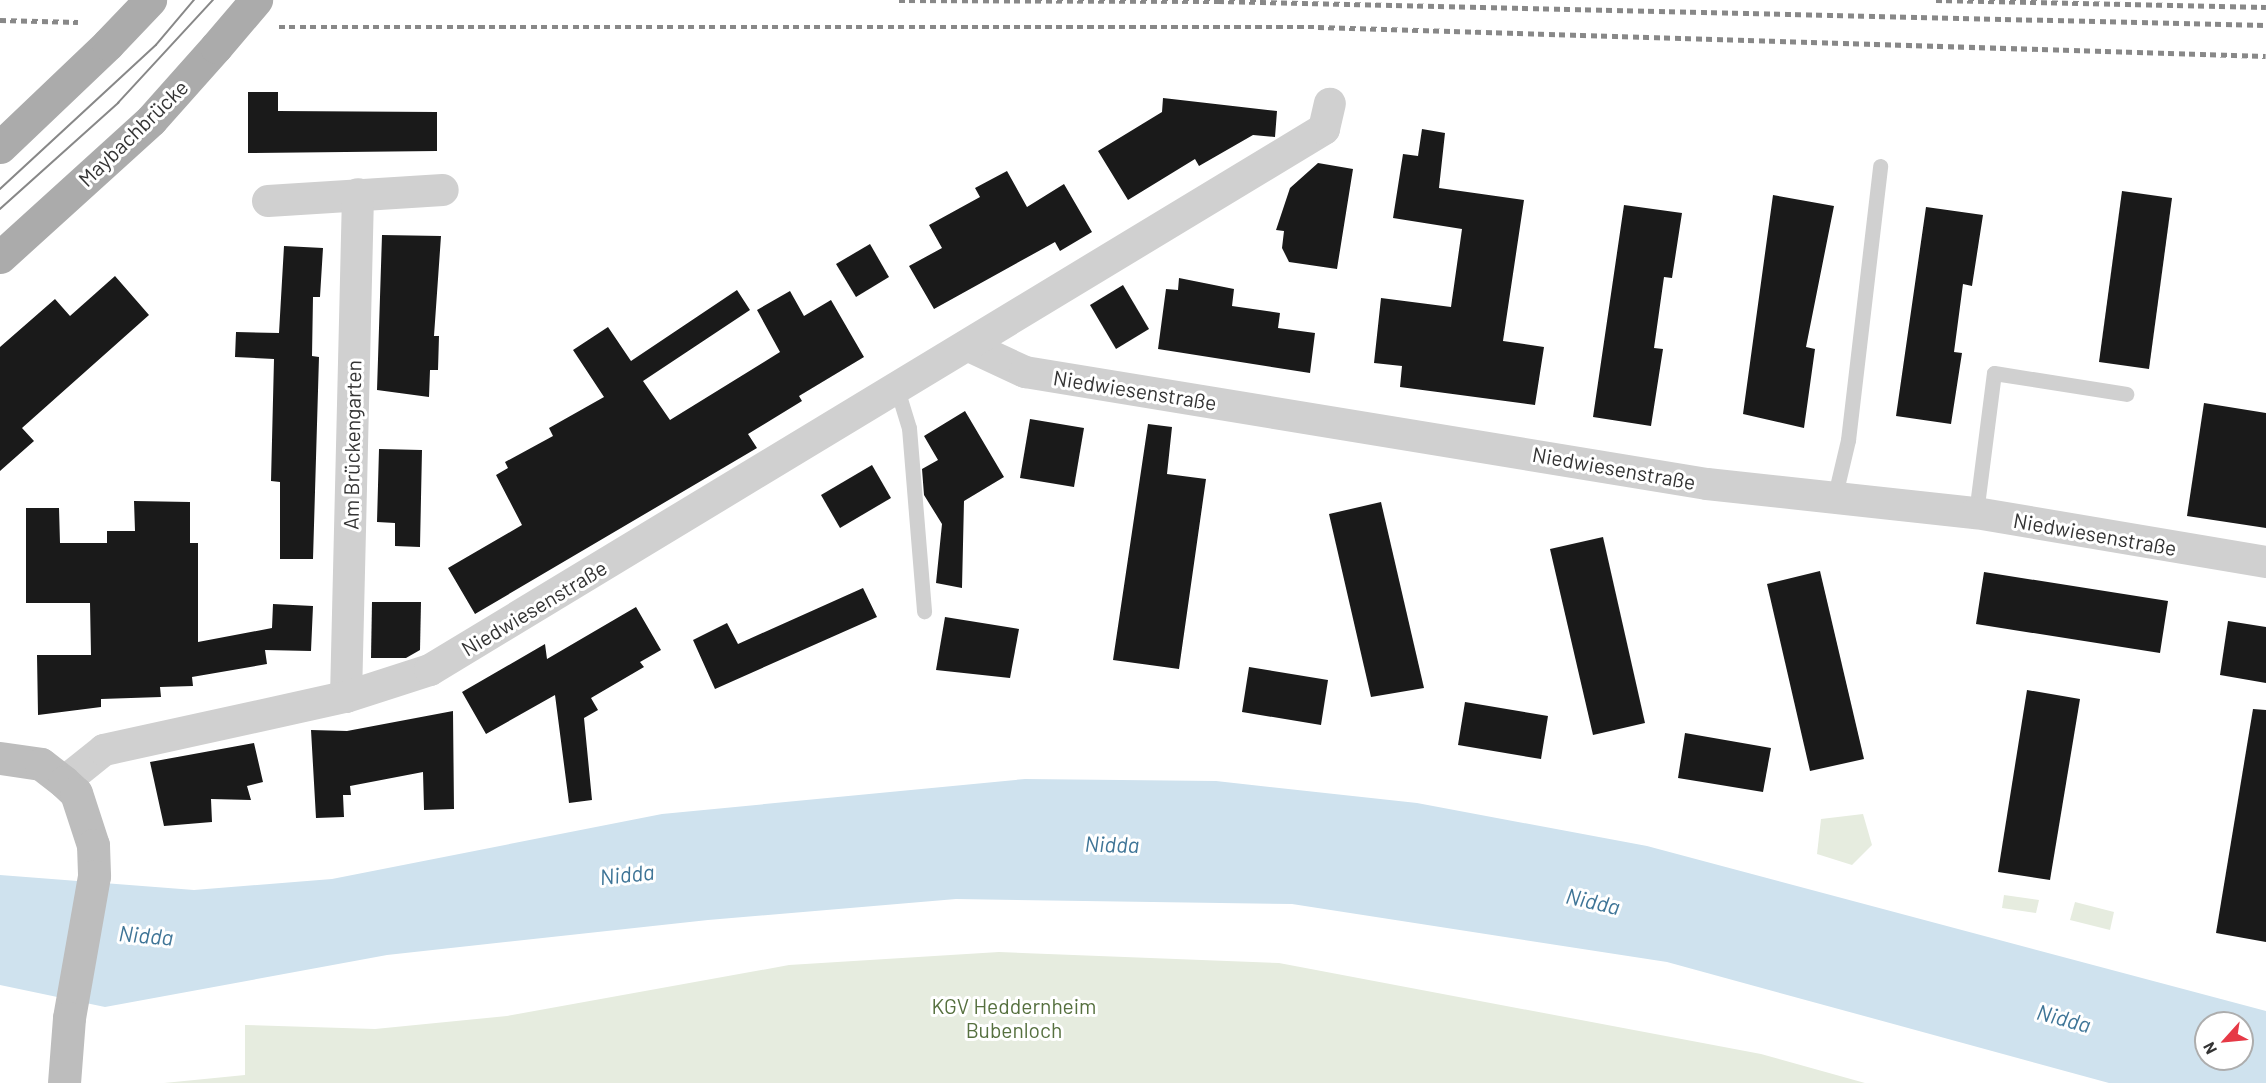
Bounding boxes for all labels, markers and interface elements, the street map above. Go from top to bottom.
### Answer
street label: Maybachbrücke [73,74,193,192]
street label: Am Brückengarten [338,360,366,530]
street label: Niedwiesenstraße [1051,365,1219,415]
street label: Niedwiesenstraße [1530,441,1698,495]
street label: Niedwiesenstraße [2011,507,2179,561]
street label: Niedwiesenstraße [457,555,611,661]
water label: Nidda [1084,830,1140,858]
water label: Nidda [598,858,656,890]
water label: Nidda [1563,882,1623,920]
water label: Nidda [118,919,174,951]
park label: KGV Heddernheim Bubenloch [932,993,1096,1043]
water label: Nidda [2034,998,2094,1038]
north arrow [2194,1011,2254,1071]
text: N [2198,1039,2220,1058]

